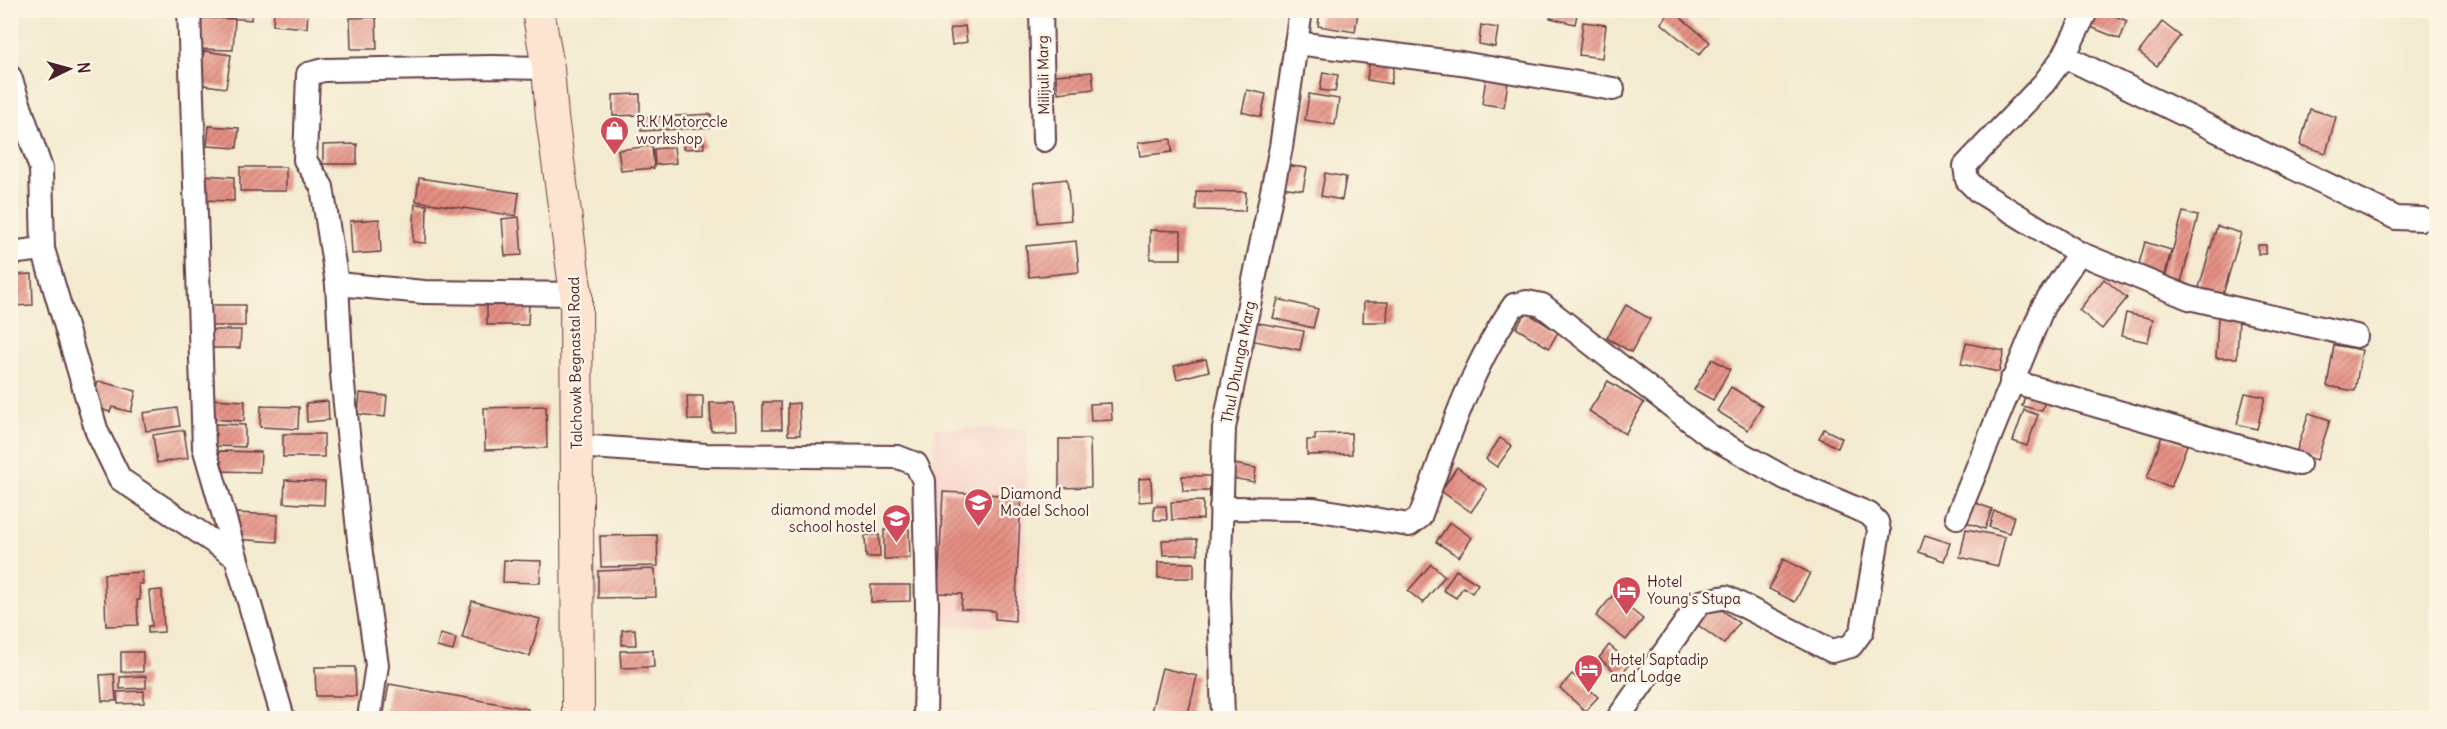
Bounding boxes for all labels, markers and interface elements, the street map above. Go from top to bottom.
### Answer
street label: Milijuli Marg [1033,35,1053,115]
north arrow [39,39,99,99]
text: N [73,61,94,74]
place label: R.K Motorccle workshop [636,112,728,148]
shop icon: R.K Motorccle workshop [599,114,631,156]
street label: Talchowk Begnastal Road [564,276,586,449]
street label: Thul Dhunga Marg [1217,299,1259,425]
place label: Diamond Model School [1000,484,1089,520]
school or university icon: Diamond Model School [963,486,995,528]
place label: diamond model school hostel [771,500,876,536]
school or university icon: diamond model school hostel [881,502,913,544]
place label: Hotel Young's Stupa [1647,572,1741,608]
hotel icon: Hotel Young's Stupa [1610,574,1642,616]
place label: Hotel Saptadip and Lodge [1610,650,1709,686]
hotel icon: Hotel Saptadip and Lodge [1573,652,1605,694]

